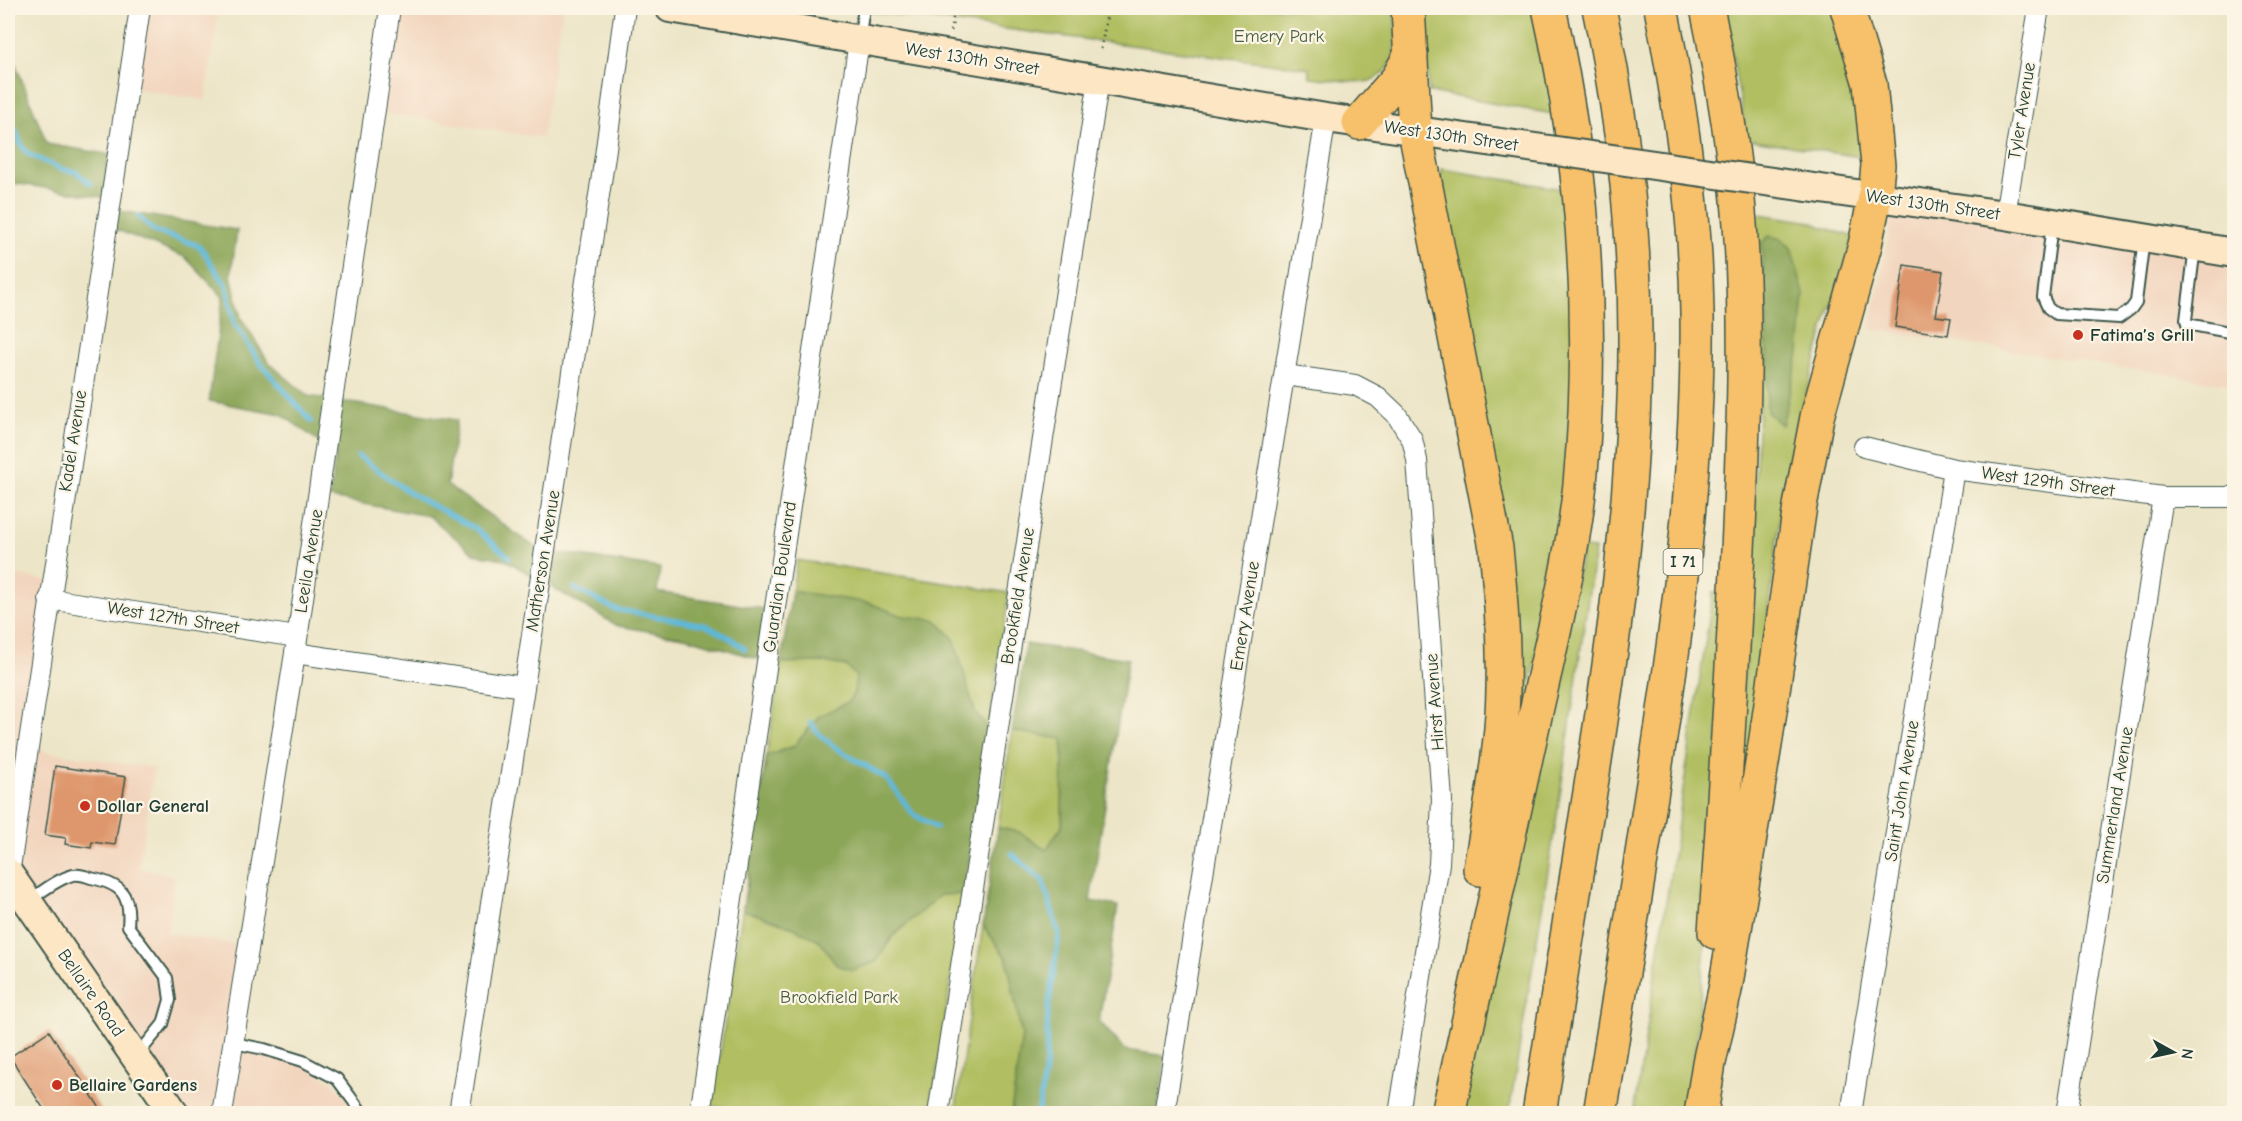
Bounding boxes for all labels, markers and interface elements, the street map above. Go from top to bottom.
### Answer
park label: Emery Park [1234,26,1325,47]
street label: West 130th Street [904,38,1041,80]
street label: Tyler Avenue [2004,61,2040,161]
street label: West 130th Street [1383,116,1520,156]
street label: West 130th Street [1865,185,2002,225]
place label: Fatima’s Grill [2090,325,2194,346]
marker: Fatima’s Grill [2071,328,2085,342]
street label: Kadel Avenue [55,389,91,493]
street label: West 129th Street [1980,462,2117,502]
street label: Matherson Avenue [521,489,565,633]
street label: Guardian Boulevard [759,500,801,654]
street label: Leeila Avenue [290,508,328,614]
street label: Brookfield Avenue [997,526,1039,666]
road number: I 71 [1664,549,1702,575]
street label: Emery Avenue [1226,560,1264,672]
street label: West 127th Street [106,597,241,639]
street label: Hirst Avenue [1421,653,1449,751]
street label: Saint John Avenue [1880,719,1924,863]
street label: Summerland Avenue [2092,725,2138,885]
place label: Dollar General [97,796,209,817]
marker: Dollar General [78,799,92,813]
street label: Bellaire Road [53,945,129,1041]
park label: Brookfield Park [780,987,898,1008]
north arrow [2143,1022,2203,1082]
text: N [2177,1048,2197,1060]
place label: Bellaire Gardens [69,1075,197,1096]
marker: Bellaire Gardens [50,1078,64,1092]

